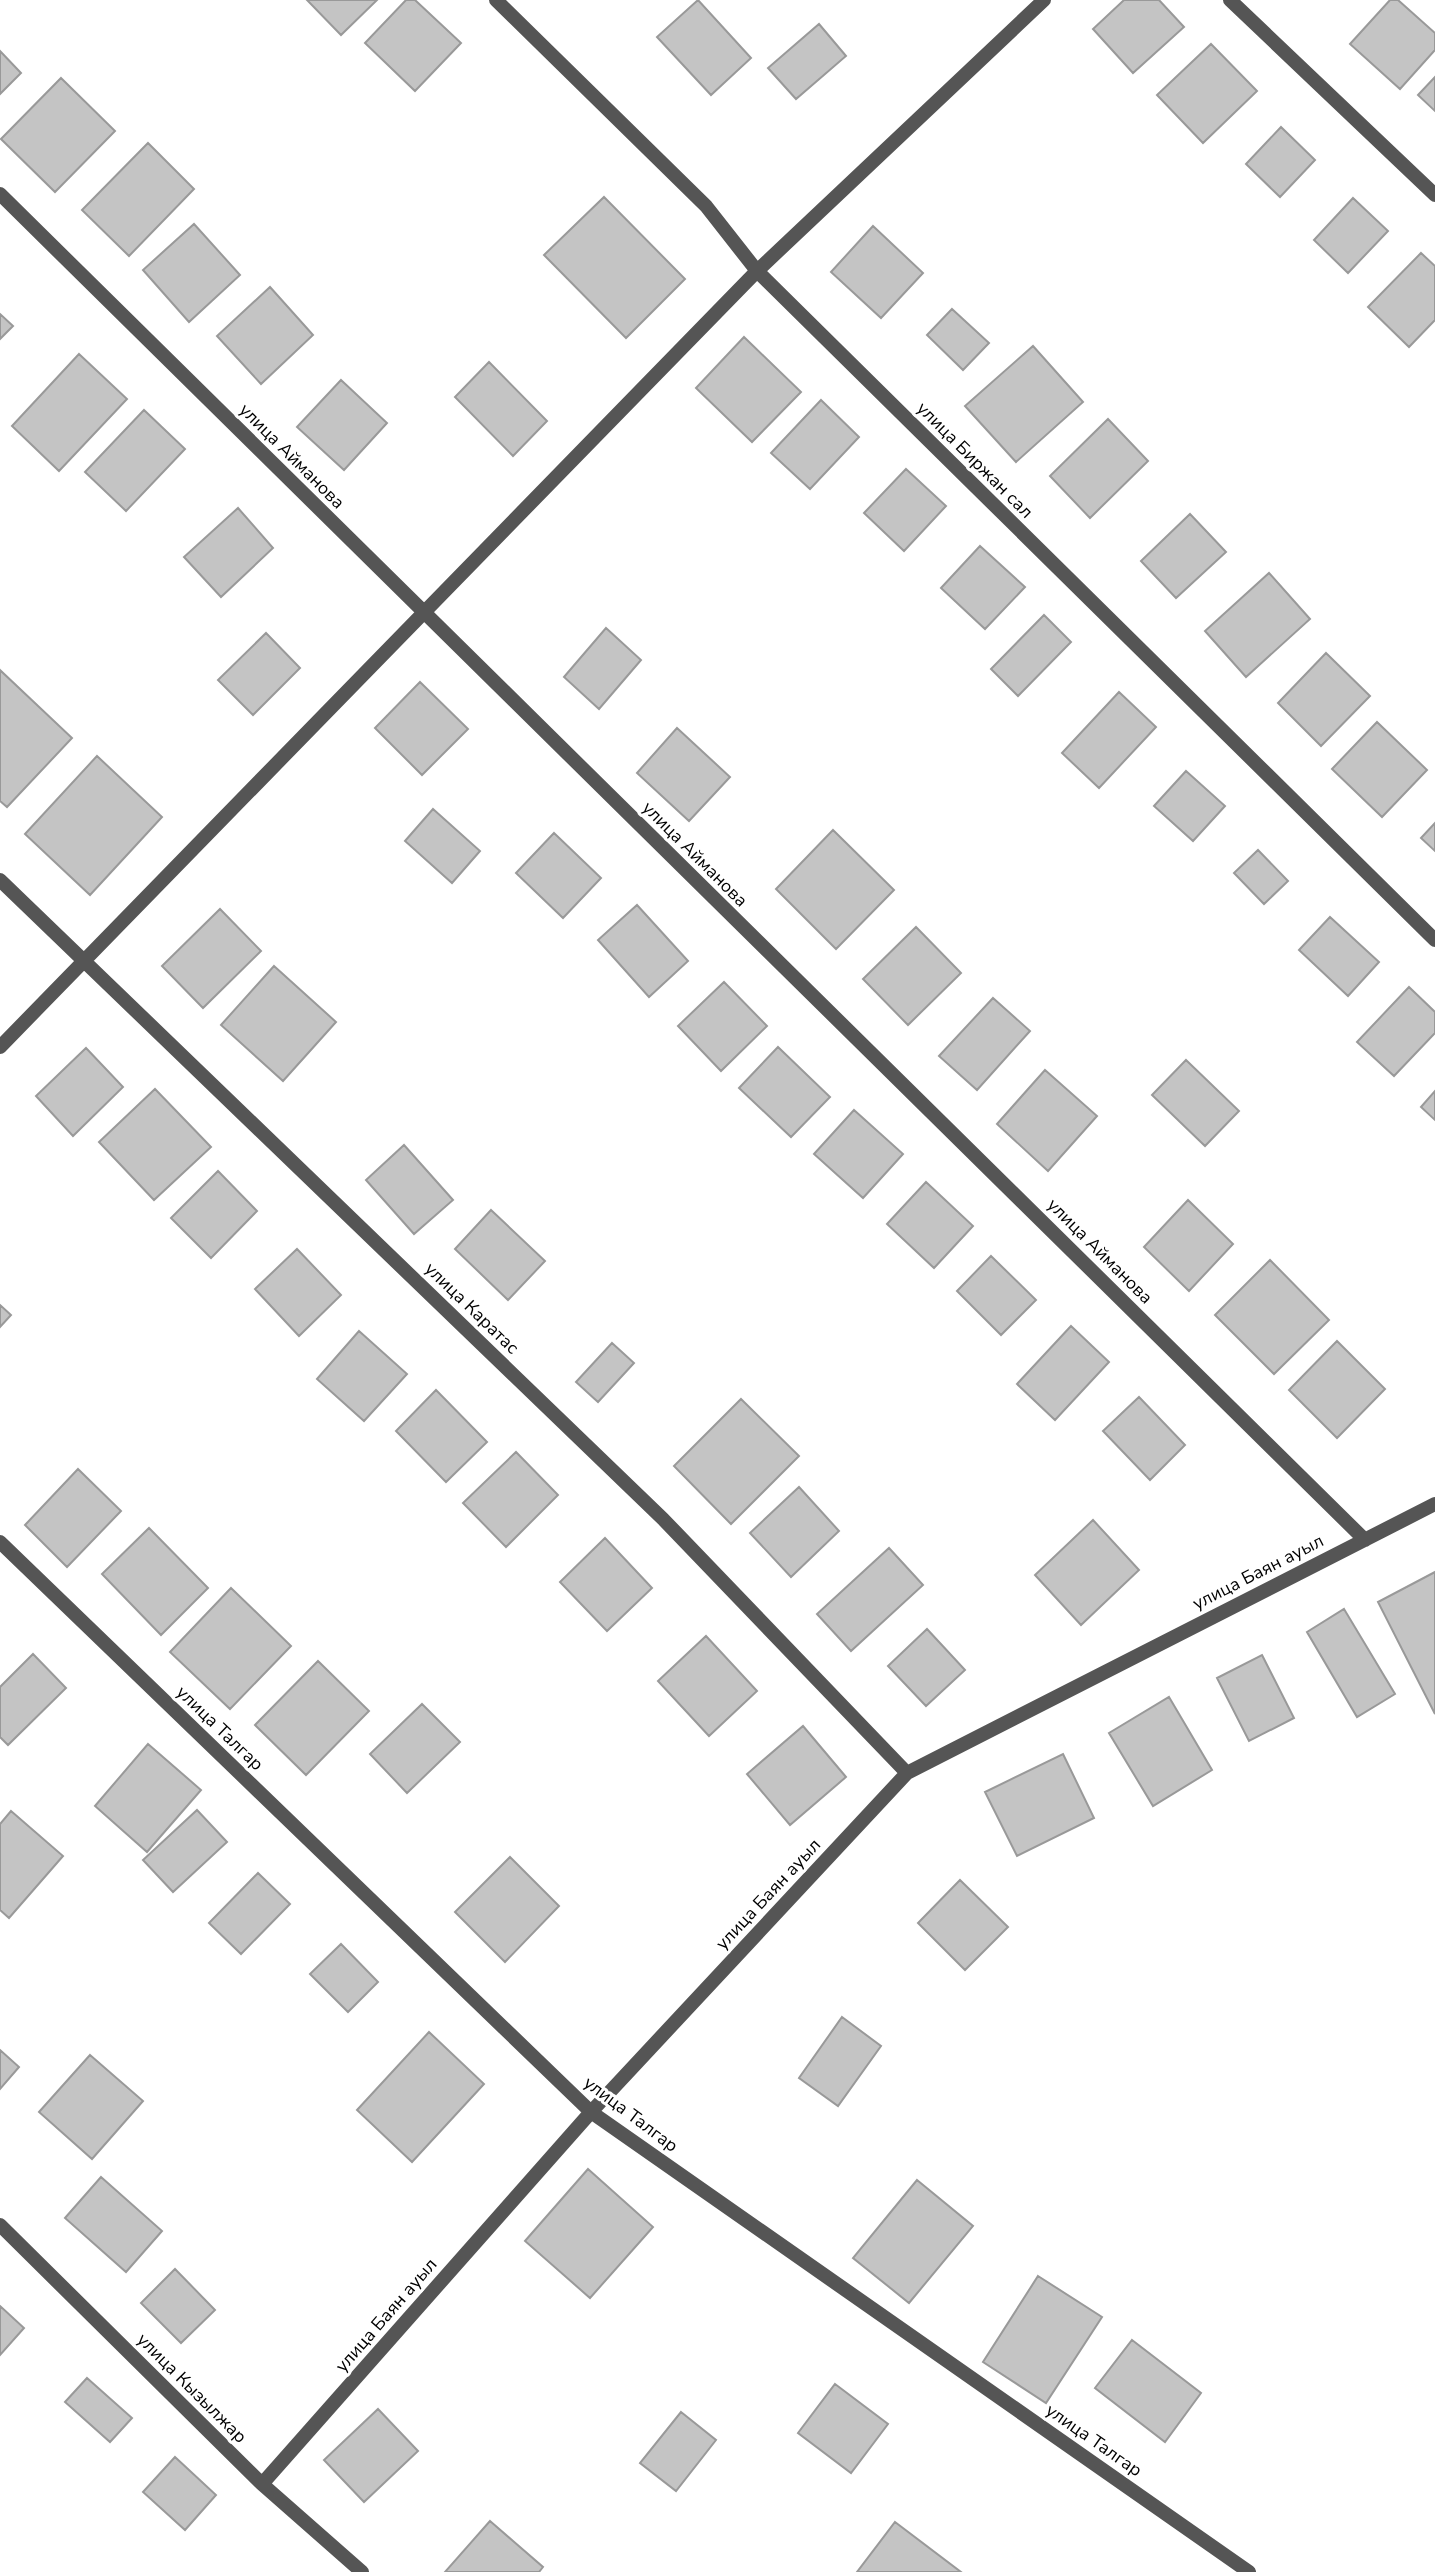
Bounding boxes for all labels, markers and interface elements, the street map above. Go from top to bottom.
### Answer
street label: улица Биржан сал [912,397,1038,523]
street label: улица Айманова [234,398,350,514]
street label: улица Айманова [637,796,753,912]
street label: улица Айманова [1042,1193,1158,1309]
street label: улица Каратас [420,1257,525,1360]
street label: улица Баян ауыл [1188,1529,1328,1615]
street label: улица Талгар [171,1680,269,1776]
street label: улица Баян ауыл [710,1833,826,1955]
street label: улица Талгар [579,2071,683,2157]
street label: улица Баян ауыл [330,2253,442,2377]
street label: улица Кызылжар [132,2328,252,2448]
street label: улица Талгар [1041,2398,1147,2482]

